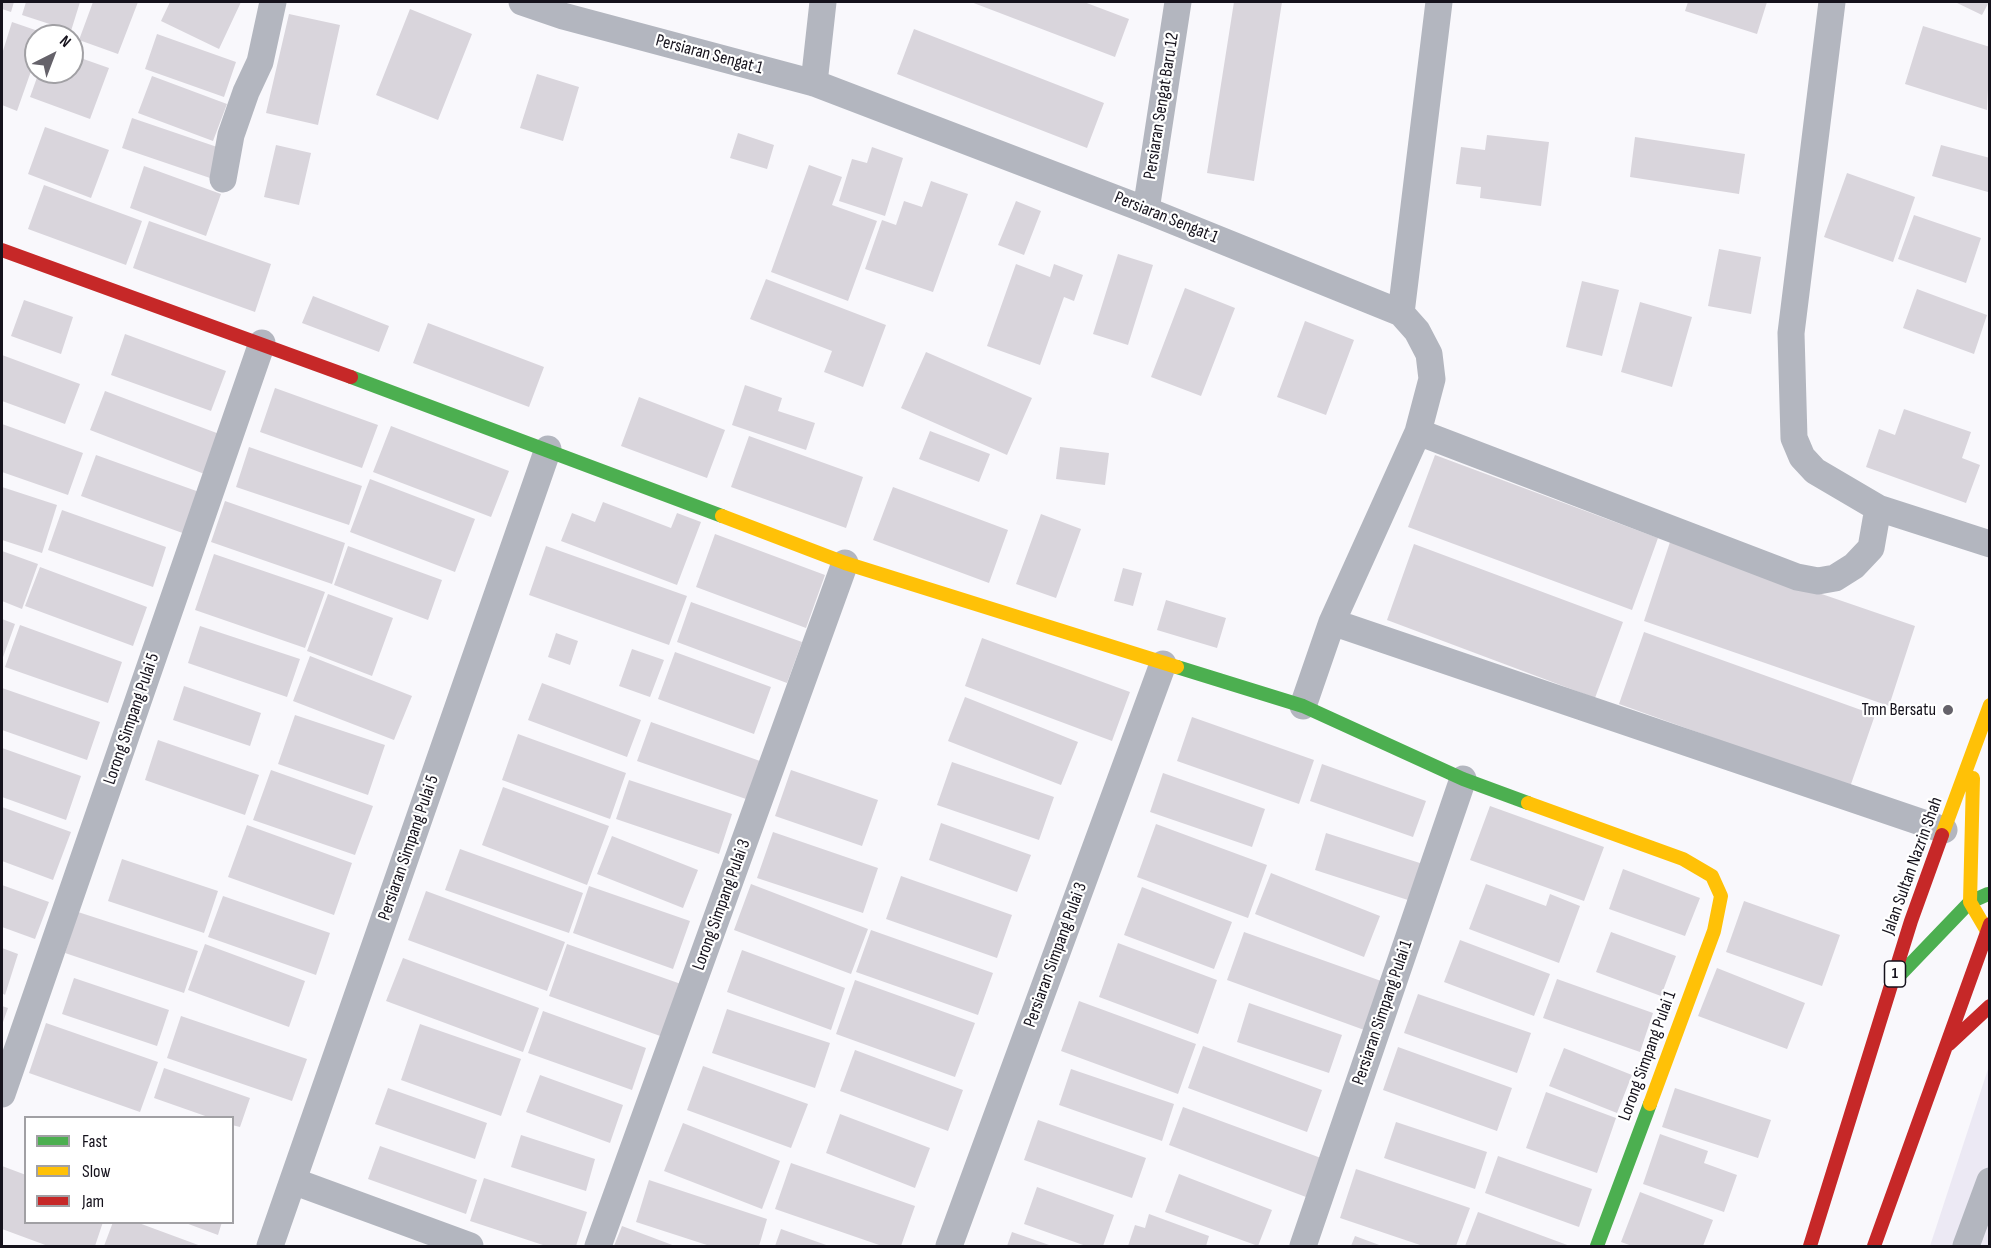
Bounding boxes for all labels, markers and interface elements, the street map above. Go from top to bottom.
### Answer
north arrow [24,24,84,84]
street label: Persiaran Sengat 1 [653,30,765,80]
street label: Persiaran Sengat Baru 12 [1140,31,1184,181]
text: N [56,32,75,52]
street label: Persiaran Sengat 1 [1111,187,1221,249]
street label: Lorong Simpang Pulai 5 [99,650,165,788]
place label: Tmn Bersatu [1861,699,1936,721]
marker: Tmn Bersatu [1941,703,1955,717]
street label: Persiaran Simpang Pulai 5 [374,772,444,924]
street label: Jalan Sultan Nazrin Shah [1878,794,1948,938]
street label: Lorong Simpang Pulai 3 [688,837,756,973]
street label: Persiaran Simpang Pulai 3 [1020,880,1092,1030]
street label: Persiaran Simpang Pulai 1 [1348,938,1418,1088]
road number: 1 [1884,961,1906,987]
street label: Lorong Simpang Pulai 1 [1614,988,1682,1124]
legend [24,1116,234,1224]
text: Fast [82,1131,107,1152]
text: Slow [82,1161,111,1182]
text: Jam [82,1191,104,1212]

